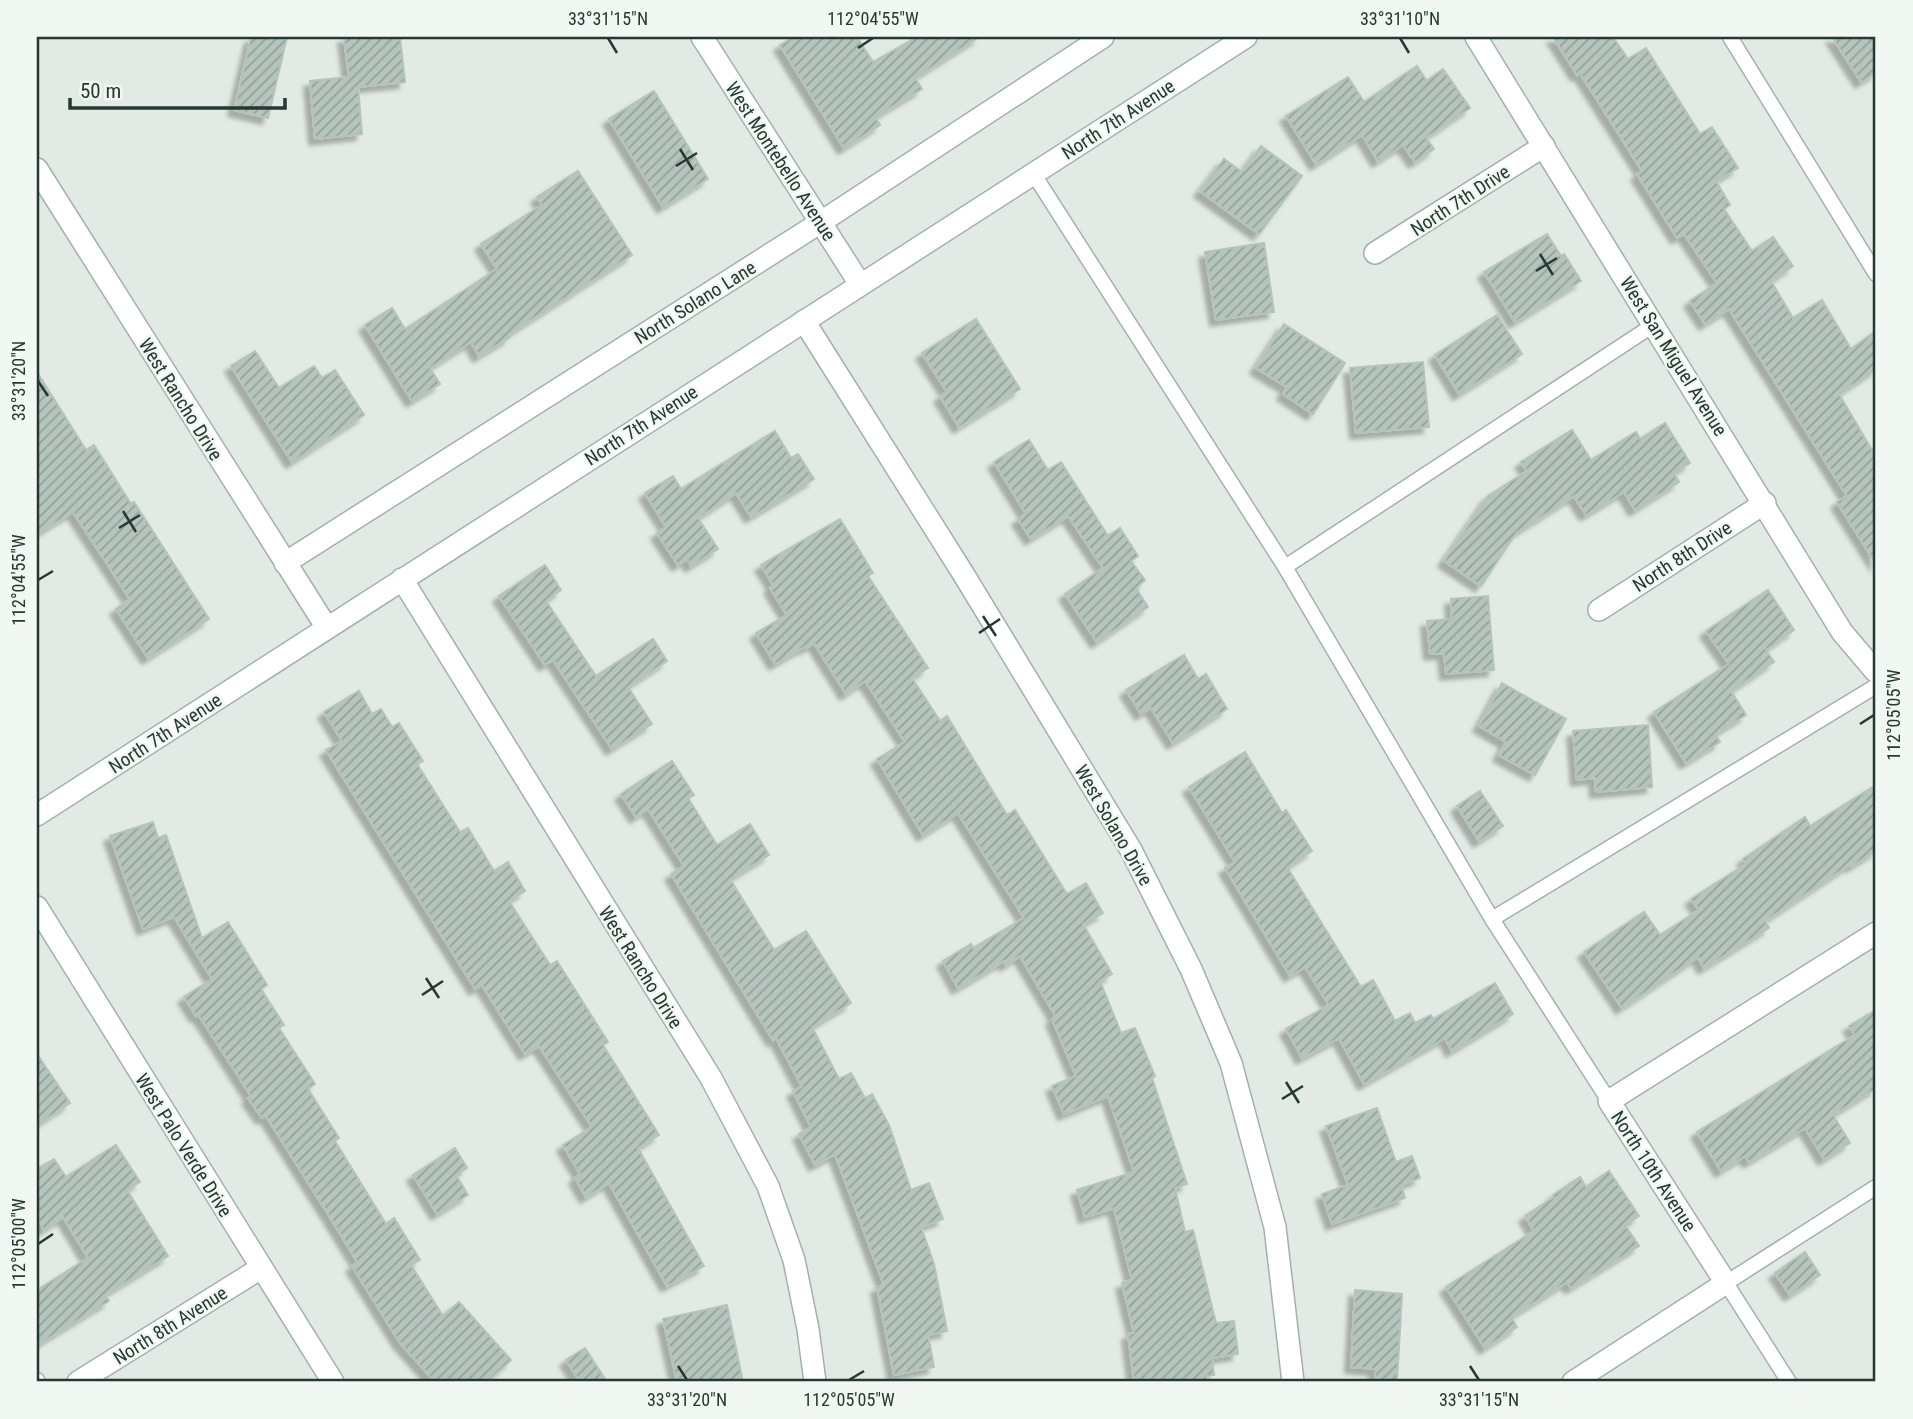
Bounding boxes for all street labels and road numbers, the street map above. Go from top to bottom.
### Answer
street label: North 7th Avenue [1058,74,1179,164]
street label: West Montebello Avenue [721,77,841,245]
street label: North 7th Drive [1407,160,1514,241]
street label: North Solano Lane [630,256,760,349]
street label: West San Miguel Avenue [1615,272,1732,440]
street label: West Rancho Drive [134,334,227,465]
street label: North 7th Avenue [581,380,702,470]
street label: North 8th Drive [1629,516,1736,597]
street label: North 7th Avenue [105,688,226,778]
street label: West Solano Drive [1070,761,1157,890]
street label: West Rancho Drive [594,902,687,1033]
street label: West Palo Verde Drive [130,1069,237,1221]
street label: North 10th Avenue [1606,1107,1701,1236]
street label: North 8th Avenue [109,1281,232,1370]

